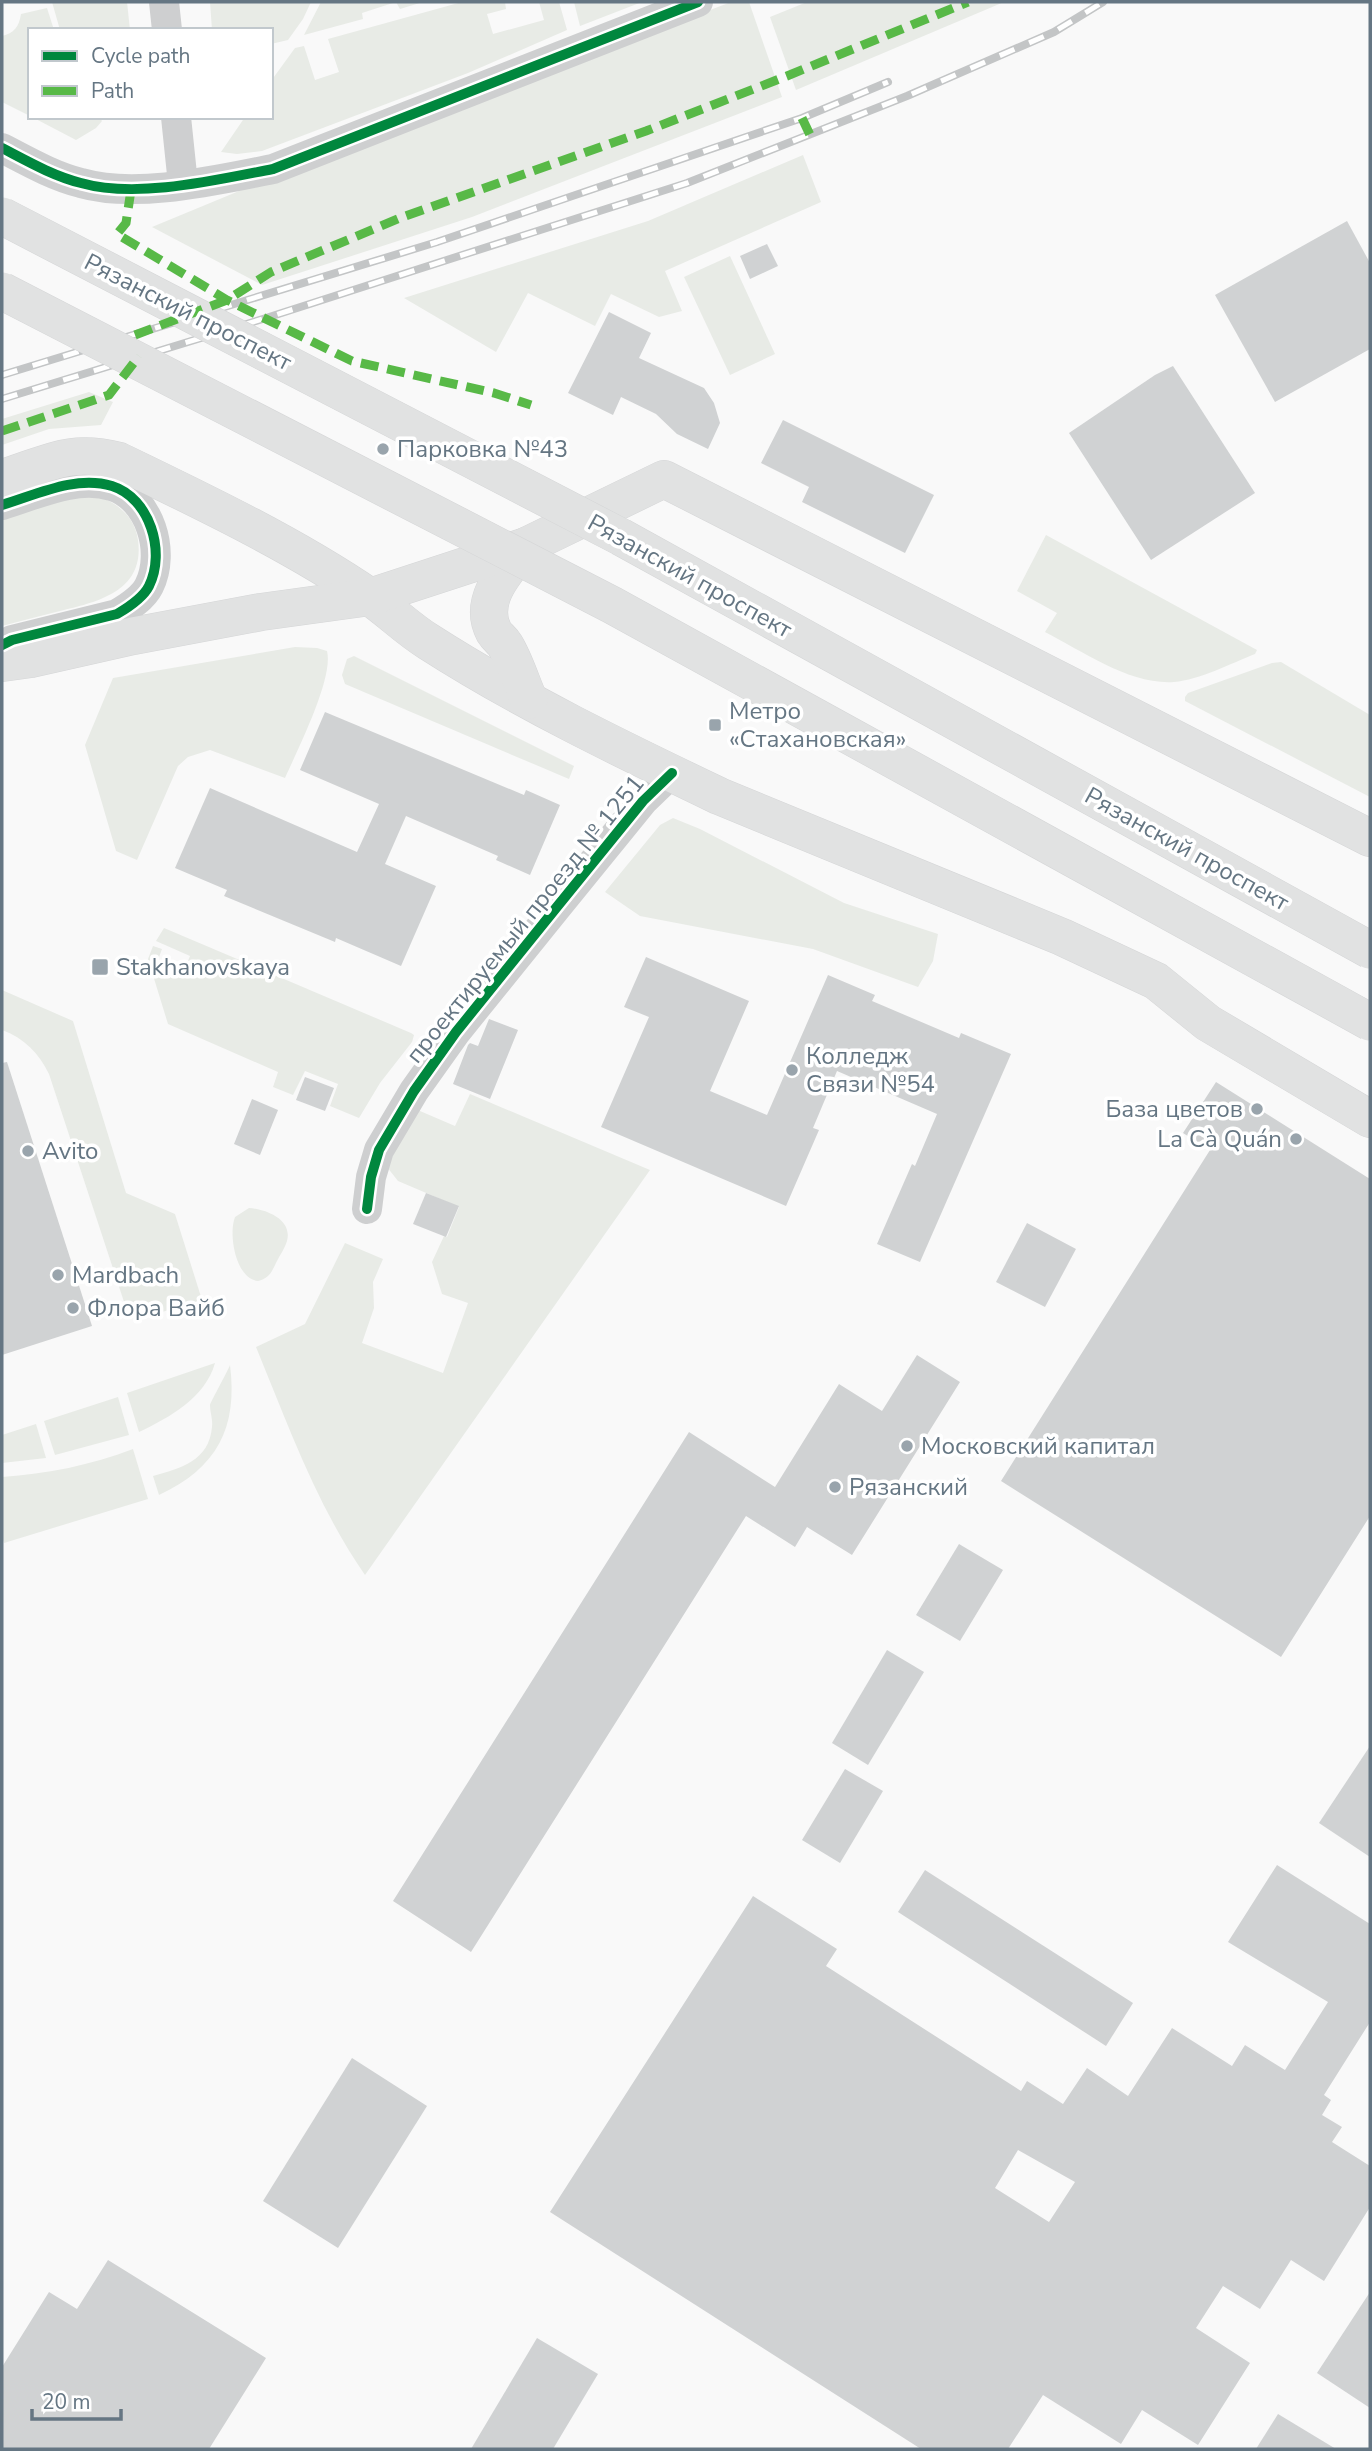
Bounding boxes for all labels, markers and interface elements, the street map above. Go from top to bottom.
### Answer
legend [28,28,273,119]
text: Cycle path [91,42,190,70]
text: Path [91,77,134,105]
street label: Рязанский проспект [79,246,297,378]
place label: Парковка №43 [397,433,568,465]
marker: Парковка №43 [375,441,391,457]
street label: Рязанский проспект [582,507,798,646]
place label: Метро «Стахановская» [729,695,906,755]
marker: Метро «Стахановская» [707,717,723,733]
street label: проектируемый проезд № 1251 [399,768,651,1070]
street label: Рязанский проспект [1079,780,1295,919]
place label: Stakhanovskaya [116,951,290,983]
marker: Stakhanovskaya [90,957,110,977]
place label: Колледж Связи №54 [806,1040,935,1100]
marker: Колледж Связи №54 [784,1062,800,1078]
place label: База цветов [1105,1093,1243,1125]
marker: База цветов [1249,1101,1265,1117]
place label: La Cà Quán [1157,1123,1282,1155]
marker: La Cà Quán [1288,1131,1304,1147]
place label: Avito [42,1135,98,1167]
marker: Avito [20,1143,36,1159]
place label: Mardbach [72,1259,179,1291]
marker: Mardbach [50,1267,66,1283]
place label: Флора Вайб [87,1292,225,1324]
marker: Флора Вайб [65,1300,81,1316]
place label: Московский капитал [921,1430,1155,1462]
marker: Московский капитал [899,1438,915,1454]
place label: Рязанский [849,1471,968,1503]
marker: Рязанский [827,1479,843,1495]
scale bar [32,2378,121,2422]
text: 20 m [42,2388,91,2416]

